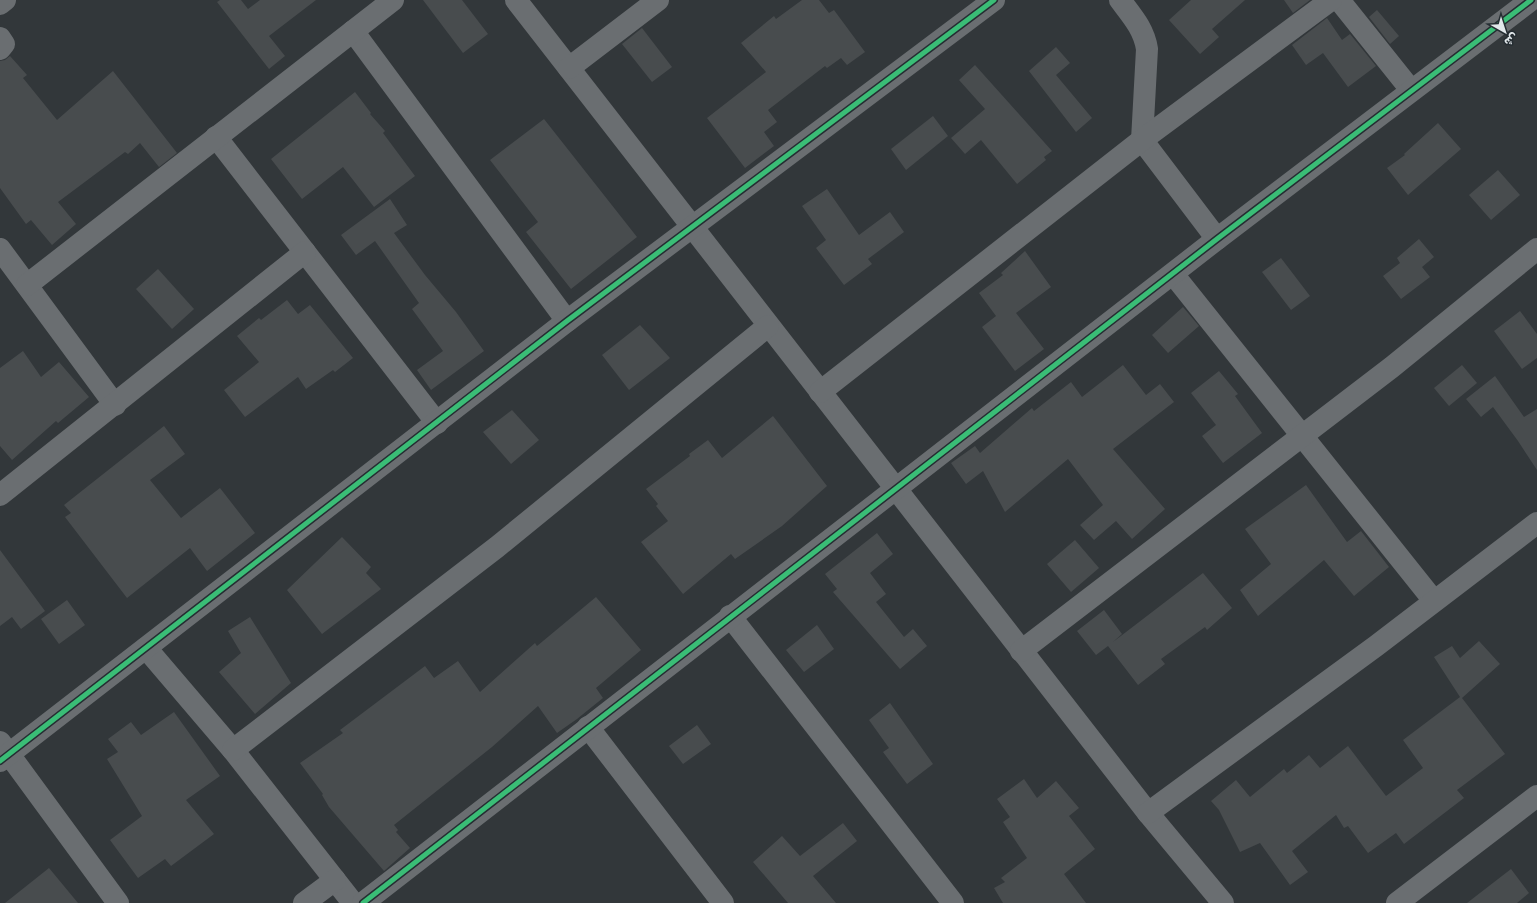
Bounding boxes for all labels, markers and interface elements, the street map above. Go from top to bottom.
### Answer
north arrow [1485,12,1525,52]
text: ش [1501,30,1520,49]

